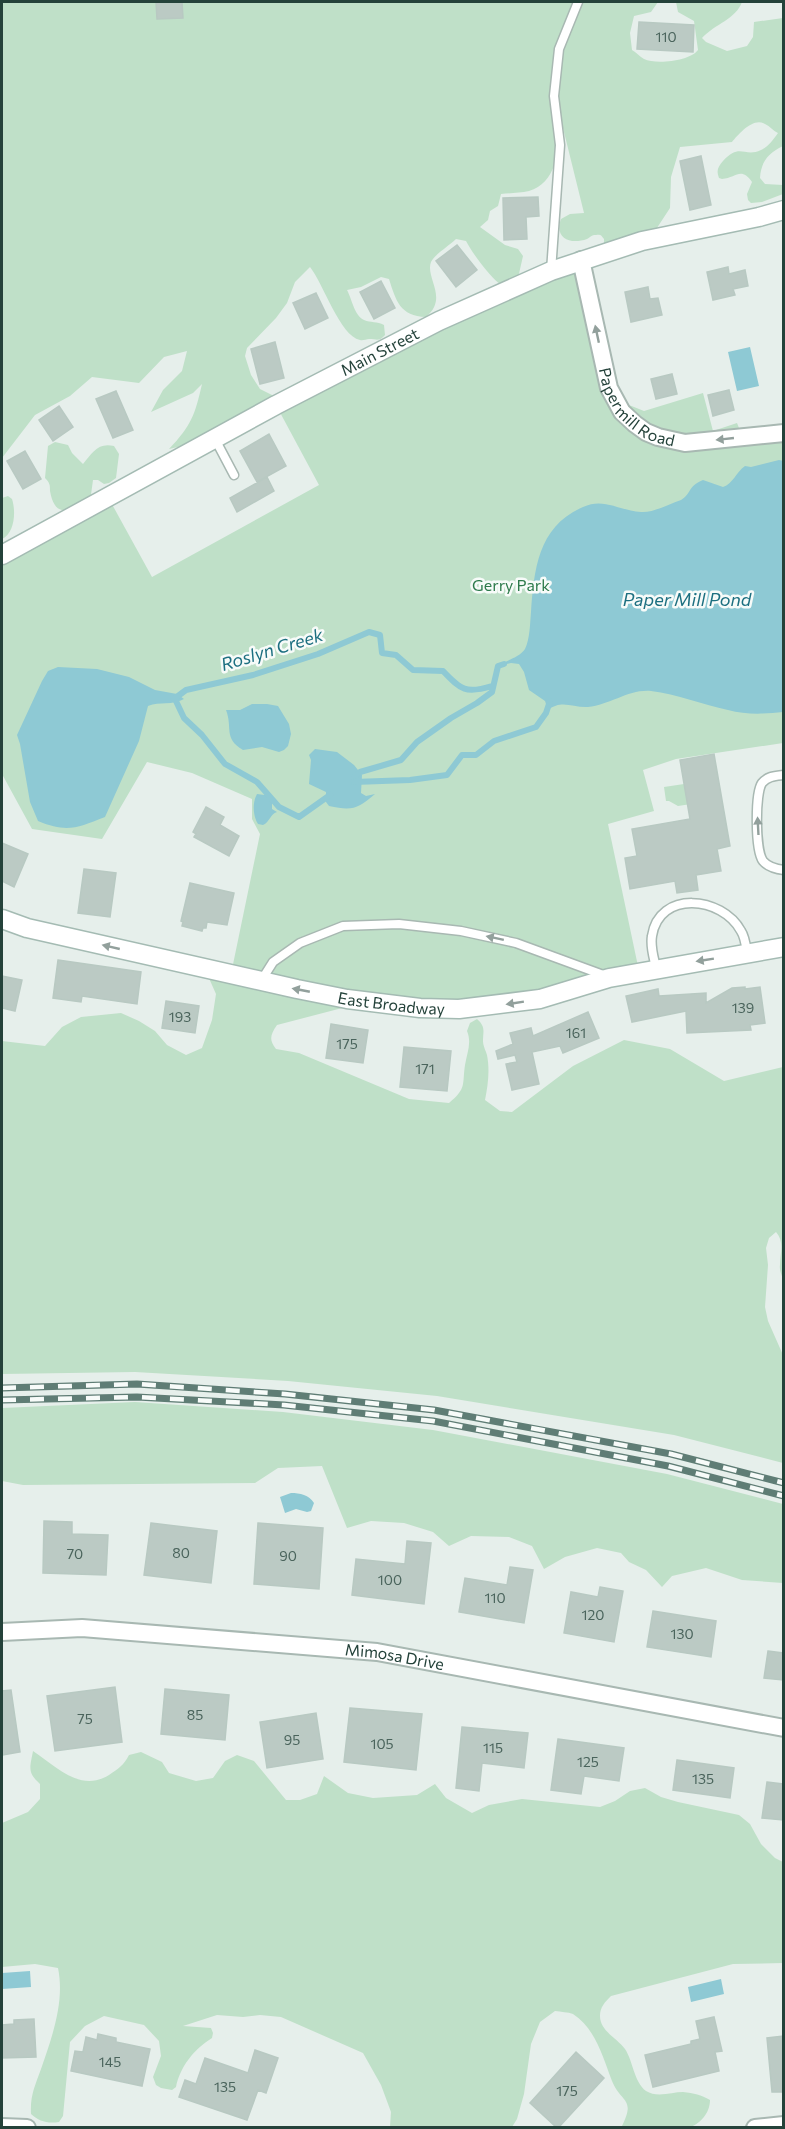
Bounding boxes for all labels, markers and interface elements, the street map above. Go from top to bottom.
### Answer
house number: 110 [655,28,677,45]
street label: Main Street [337,323,422,379]
one-way arrow [592,324,601,343]
street label: Papermill Road [596,366,677,449]
one-way arrow [716,434,735,444]
park label: Gerry Park [472,575,550,594]
water label: Paper Mill Pond [623,588,752,610]
water label: Roslyn Creek [218,623,327,675]
one-way arrow [754,817,763,836]
one-way arrow [485,933,504,942]
one-way arrow [101,942,120,951]
one-way arrow [695,956,714,965]
one-way arrow [291,985,310,994]
street label: East Broadway [336,987,445,1018]
one-way arrow [505,998,524,1007]
house number: 139 [732,999,754,1016]
house number: 193 [169,1008,191,1025]
house number: 161 [566,1024,586,1041]
house number: 175 [336,1035,358,1052]
house number: 171 [415,1060,435,1077]
house number: 80 [172,1544,190,1561]
house number: 70 [67,1545,83,1562]
house number: 90 [279,1547,297,1564]
house number: 100 [378,1571,402,1588]
house number: 110 [484,1589,506,1606]
house number: 120 [582,1606,604,1623]
house number: 130 [670,1625,694,1642]
street label: Mimosa Drive [344,1639,446,1673]
house number: 85 [187,1706,203,1723]
house number: 75 [77,1710,93,1727]
house number: 95 [284,1731,300,1748]
house number: 105 [370,1735,394,1752]
house number: 115 [483,1739,503,1756]
house number: 125 [577,1753,599,1770]
house number: 135 [692,1770,714,1787]
house number: 145 [99,2053,121,2070]
house number: 135 [214,2078,236,2095]
house number: 175 [556,2082,578,2099]

